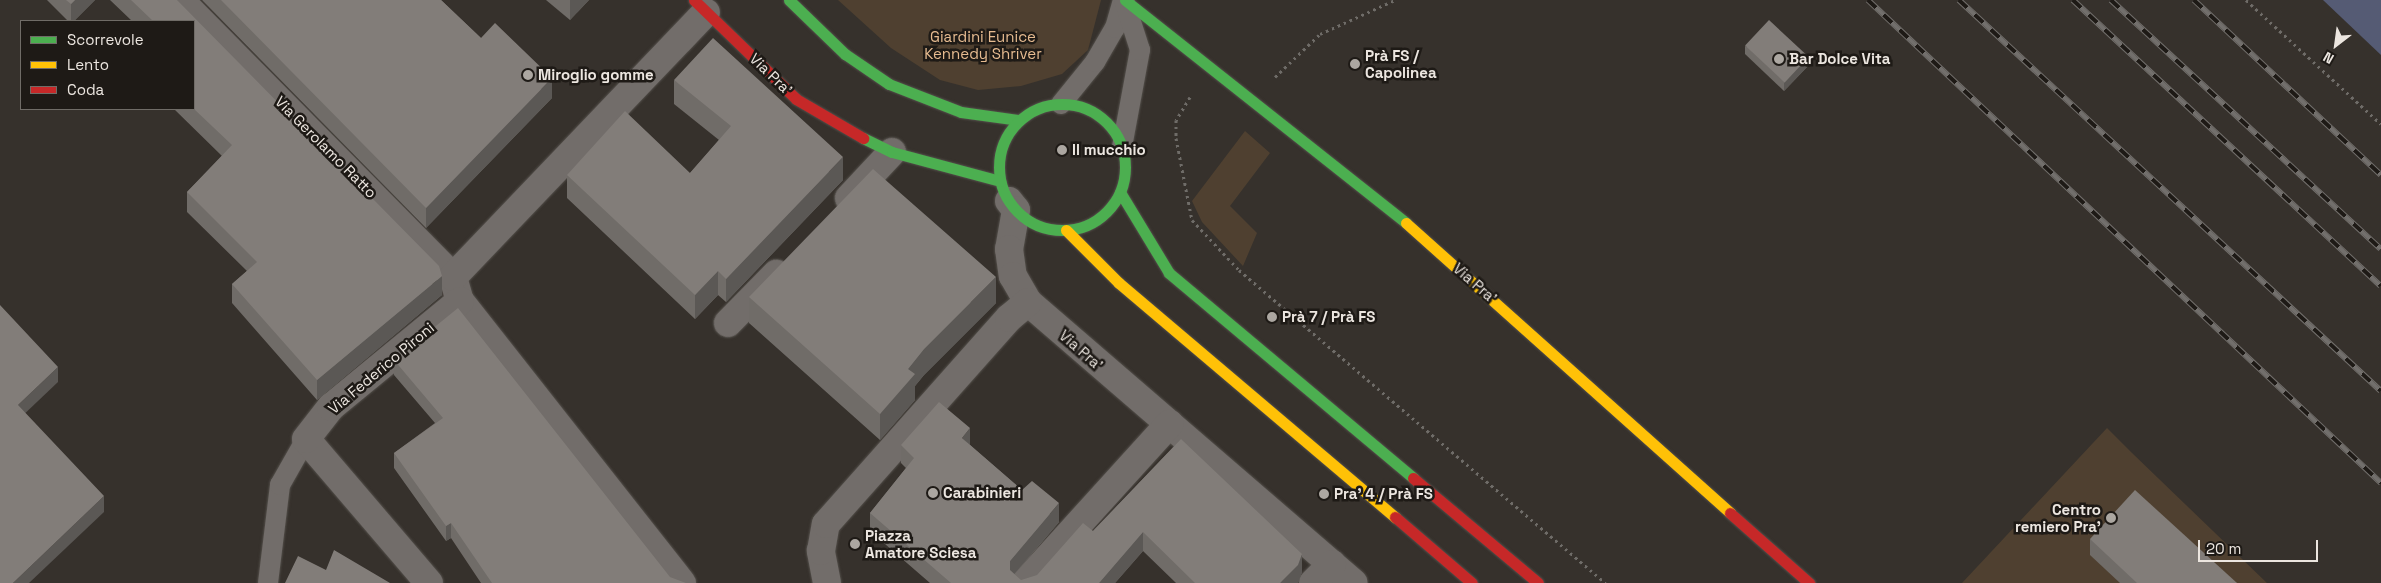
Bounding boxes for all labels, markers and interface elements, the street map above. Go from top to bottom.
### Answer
legend [20,20,195,110]
north arrow [2311,20,2361,70]
park label: Giardini Eunice Kennedy Shriver [924,27,1042,62]
text: Scorrevole [67,30,144,49]
place label: Prà FS / Capolinea [1365,46,1437,81]
text: N [2320,48,2337,68]
street label: Via Pra' [746,50,796,98]
place label: Bar Dolce Vita [1789,50,1891,68]
marker: Bar Dolce Vita [1773,53,1785,65]
text: Lento [67,55,109,74]
marker: Prà FS / Capolinea [1349,58,1361,70]
place label: Miroglio gomme [538,66,654,84]
marker: Miroglio gomme [522,69,534,81]
text: Coda [67,80,104,99]
street label: Via Gerolamo Ratto [271,92,381,202]
place label: Il mucchio [1072,141,1146,159]
marker: Il mucchio [1056,144,1068,156]
street label: Via Pra' [1450,259,1500,307]
place label: Prà 7 / Prà FS [1282,308,1375,326]
marker: Prà 7 / Prà FS [1266,311,1278,323]
street label: Via Federico Pironi [324,319,438,417]
street label: Via Pra' [1056,326,1106,374]
place label: Carabinieri [943,484,1021,502]
place label: Pra' 4 / Prà FS [1334,485,1433,503]
marker: Carabinieri [927,487,939,499]
marker: Pra' 4 / Prà FS [1318,488,1330,500]
place label: Centro remiero Pra' [2015,500,2101,535]
marker: Centro remiero Pra' [2105,512,2117,524]
place label: Piazza Amatore Sciesa [865,526,976,561]
scale bar [2201,530,2321,562]
marker: Piazza Amatore Sciesa [849,538,861,550]
text: 20 m [2206,539,2241,558]

